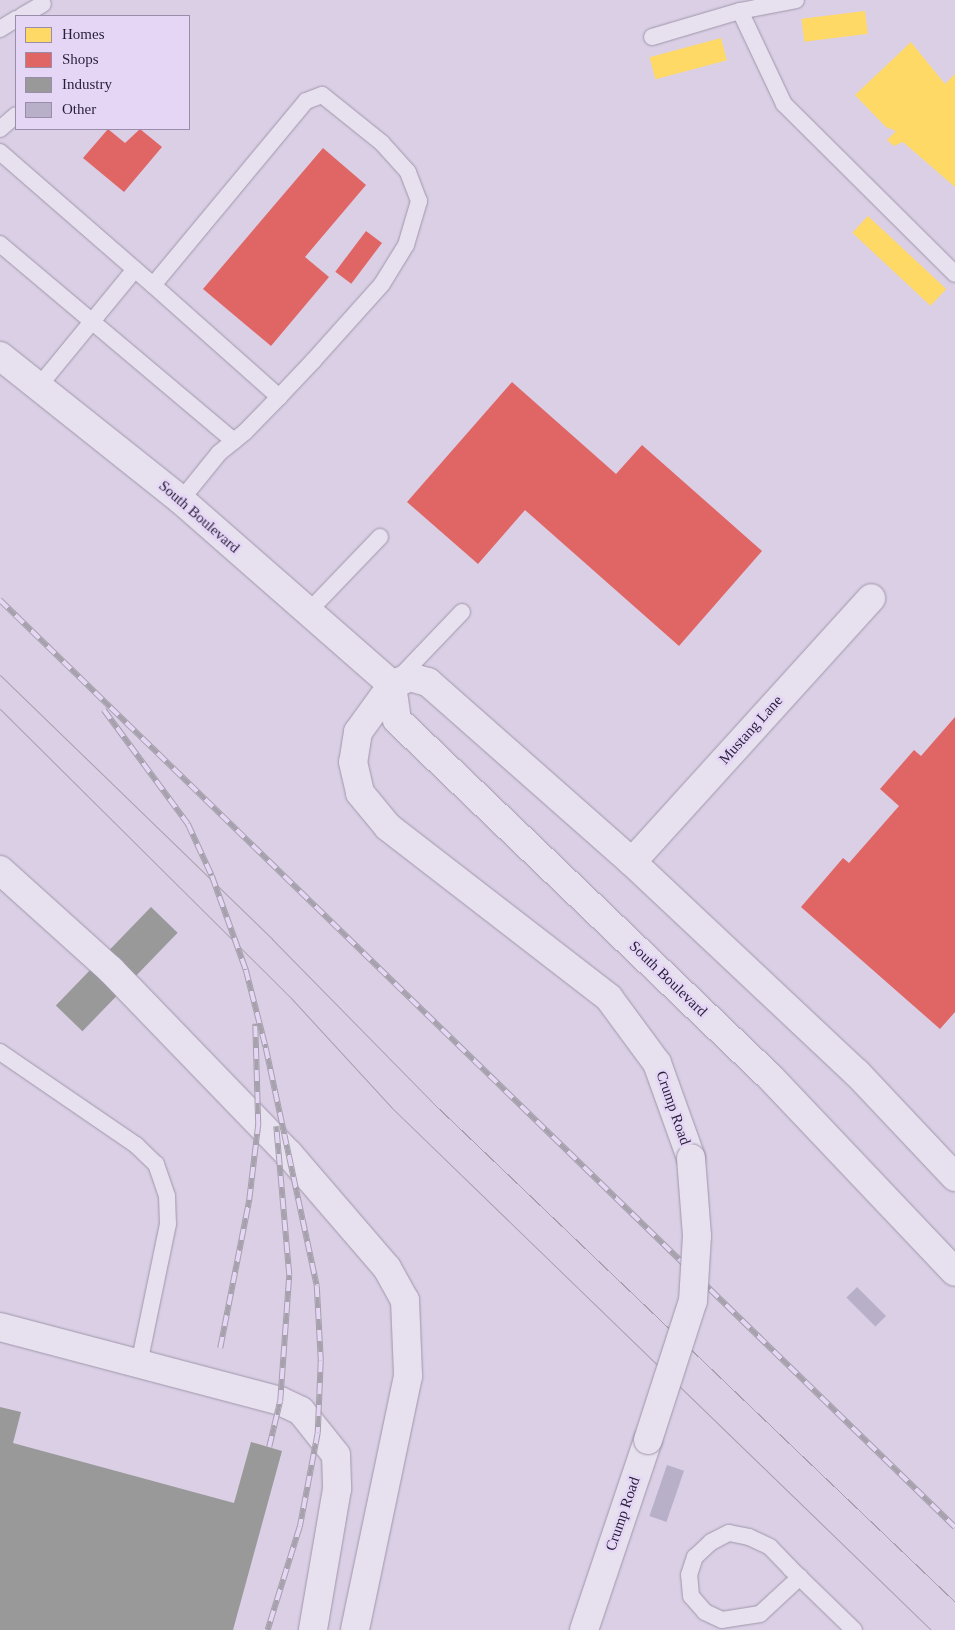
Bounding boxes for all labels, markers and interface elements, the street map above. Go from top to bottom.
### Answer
legend [15,15,190,130]
text: Homes [62,26,105,42]
text: Shops [62,51,99,67]
text: Industry [62,76,112,92]
text: Other [62,101,96,117]
street label: South Boulevard [155,477,243,557]
street label: Mustang Lane [715,692,787,768]
street label: South Boulevard [625,937,711,1021]
street label: Crump Road [652,1069,694,1147]
street label: Crump Road [602,1475,644,1553]

